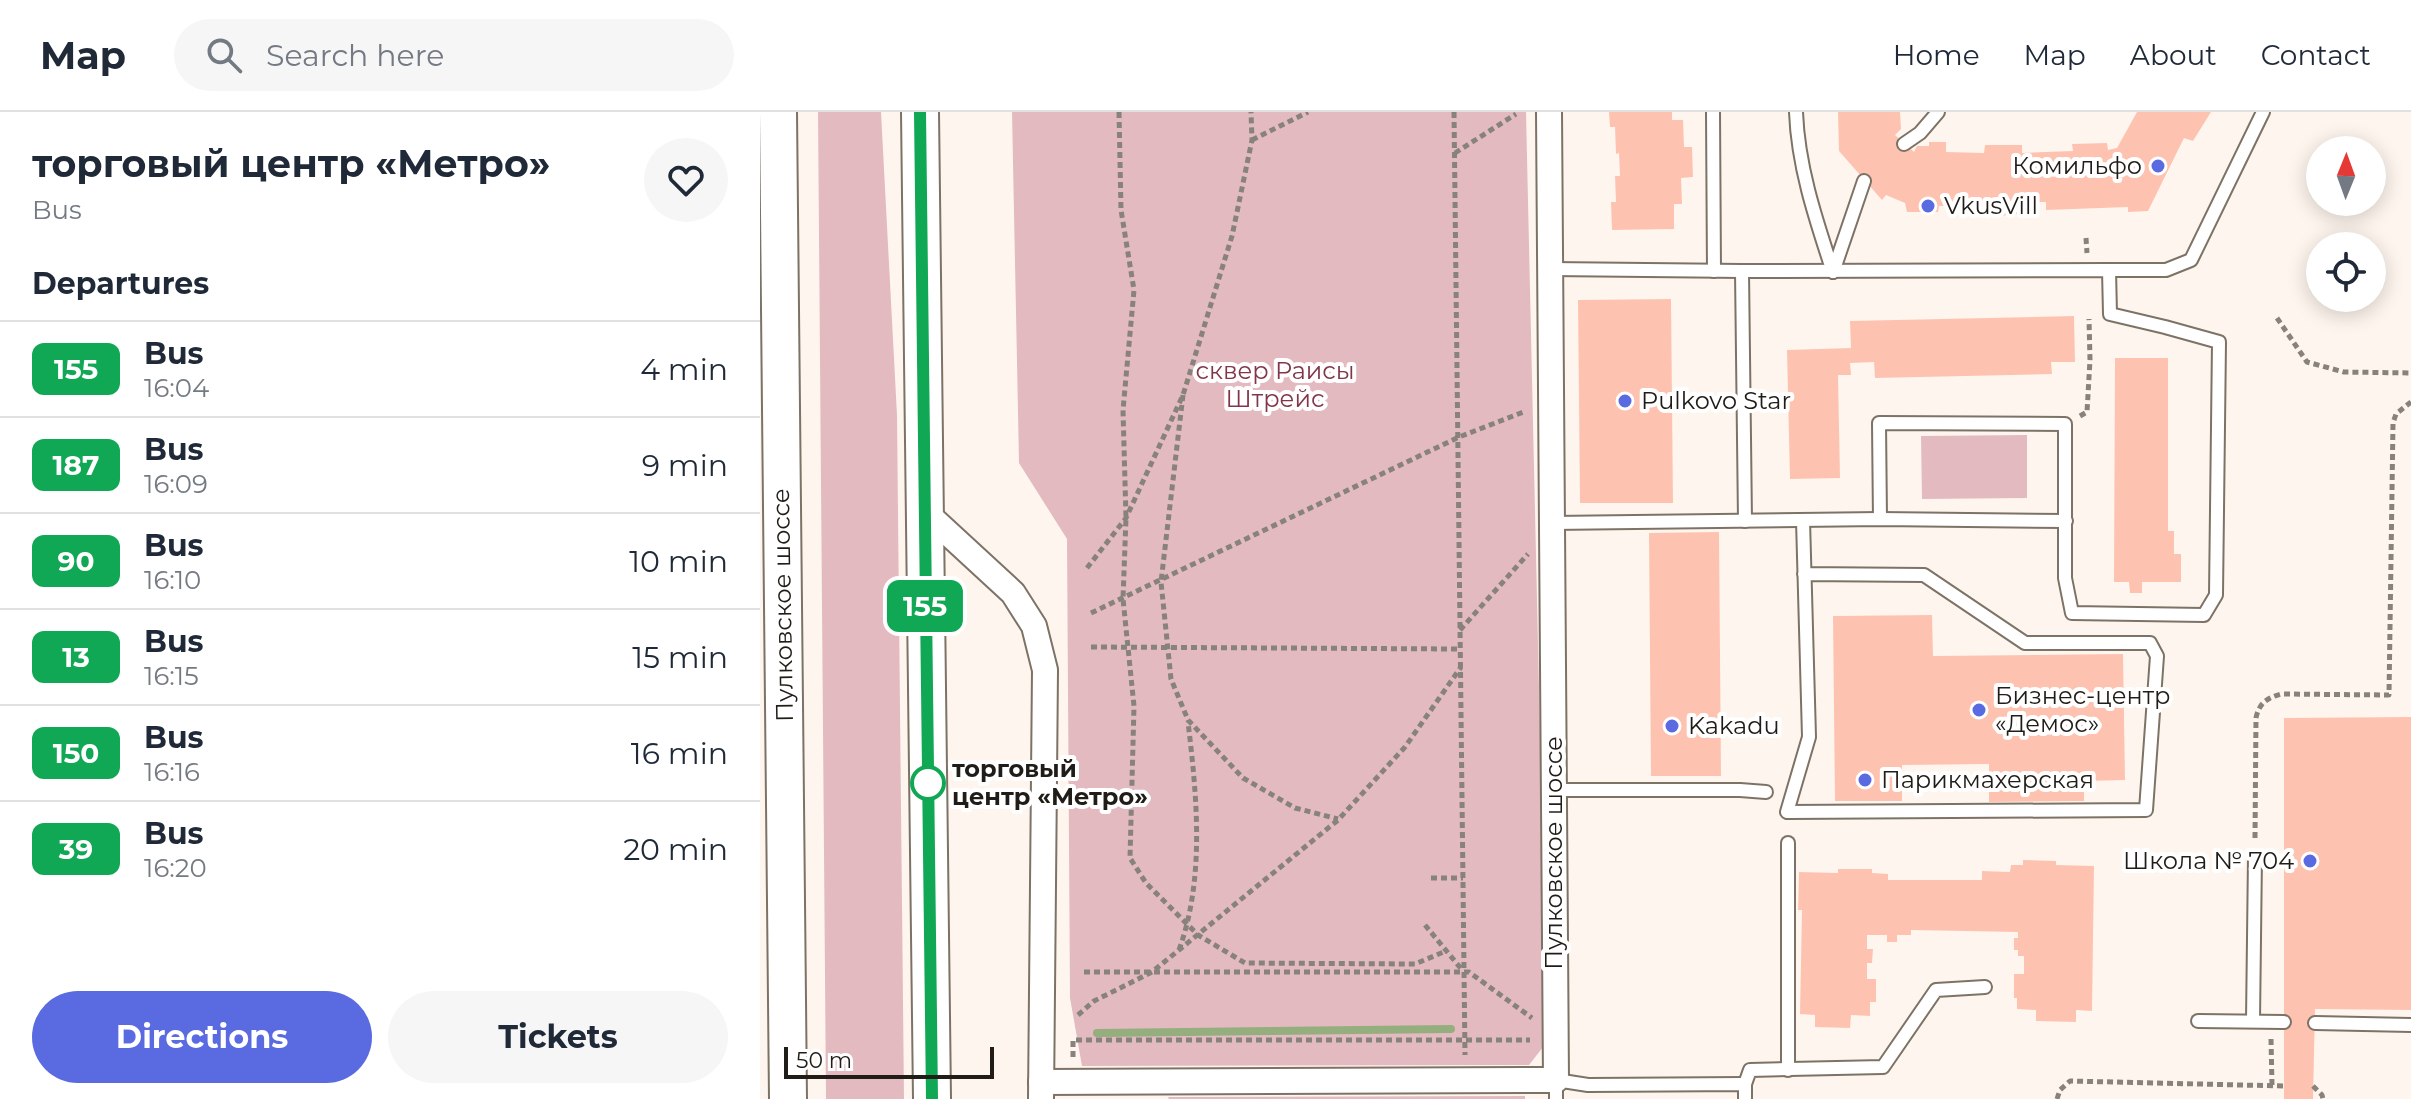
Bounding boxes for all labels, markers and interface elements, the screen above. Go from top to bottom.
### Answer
search box [174,19,734,91]
text: Map [40,32,126,79]
icon: search [202,33,246,77]
text: Search here [266,37,444,74]
text: Home [1893,38,1980,72]
text: Map [2024,38,2086,72]
text: About [2130,38,2217,72]
text: Contact [2261,38,2371,72]
north arrow [2306,136,2386,216]
map controls [2306,136,2386,312]
button: heart [644,138,728,222]
text: торговый центр «Метро» [32,140,550,187]
place label: Комильфо [2012,151,2142,180]
marker: Комильфо [2149,157,2167,175]
place label: VkusVill [1944,191,2038,220]
text: Bus [32,194,82,226]
marker: VkusVill [1919,197,1937,215]
button: locate [2306,232,2386,312]
text: Departures [32,265,209,302]
text: Bus [144,335,204,372]
text: 4 min [640,351,728,388]
text: 155 [54,352,98,386]
park label: сквер Раисы Штрейс [1195,356,1355,413]
text: 16:04 [144,372,209,404]
place label: Pulkovo Star [1641,386,1791,415]
marker: Pulkovo Star [1616,392,1634,410]
text: Bus [144,431,204,468]
text: 9 min [642,447,728,484]
text: 187 [53,448,99,482]
text: 16:09 [144,468,208,500]
street label: Пулковское шоссе [766,488,799,722]
text: Bus [144,527,204,564]
text: 10 min [629,543,728,580]
text: 90 [58,544,94,578]
text: 16:10 [144,564,201,596]
line badge: 155 [879,580,971,632]
text: 155 [903,589,947,623]
text: Bus [144,623,204,660]
text: 15 min [632,639,728,676]
text: 13 [62,640,90,674]
text: 16:15 [144,660,199,692]
place label: Бизнес-центр «Демос» [1995,681,2171,738]
marker: Бизнес-центр «Демос» [1970,701,1988,719]
place label: Kakadu [1688,711,1780,740]
marker: Kakadu [1663,717,1681,735]
text: Bus [144,719,204,756]
text: 16 min [631,735,728,772]
text: 150 [53,736,99,770]
street label: Пулковское шоссе [1539,736,1568,970]
place label: торговый центр «Метро» [952,754,1148,811]
text: 16:16 [144,756,200,788]
place label: Парикмахерская [1881,765,2094,794]
marker: торговый центр «Метро» [911,766,945,800]
marker: Парикмахерская [1856,771,1874,789]
text: Bus [144,815,204,852]
text: 20 min [623,831,728,868]
text: 39 [59,832,93,866]
place label: Школа № 704 [2123,846,2294,875]
text: 16:20 [144,852,207,884]
marker: Школа № 704 [2301,852,2319,870]
button: Directions [32,991,372,1083]
button: Tickets [388,991,728,1083]
scale bar [784,1043,994,1079]
text: 50 m [796,1047,852,1074]

